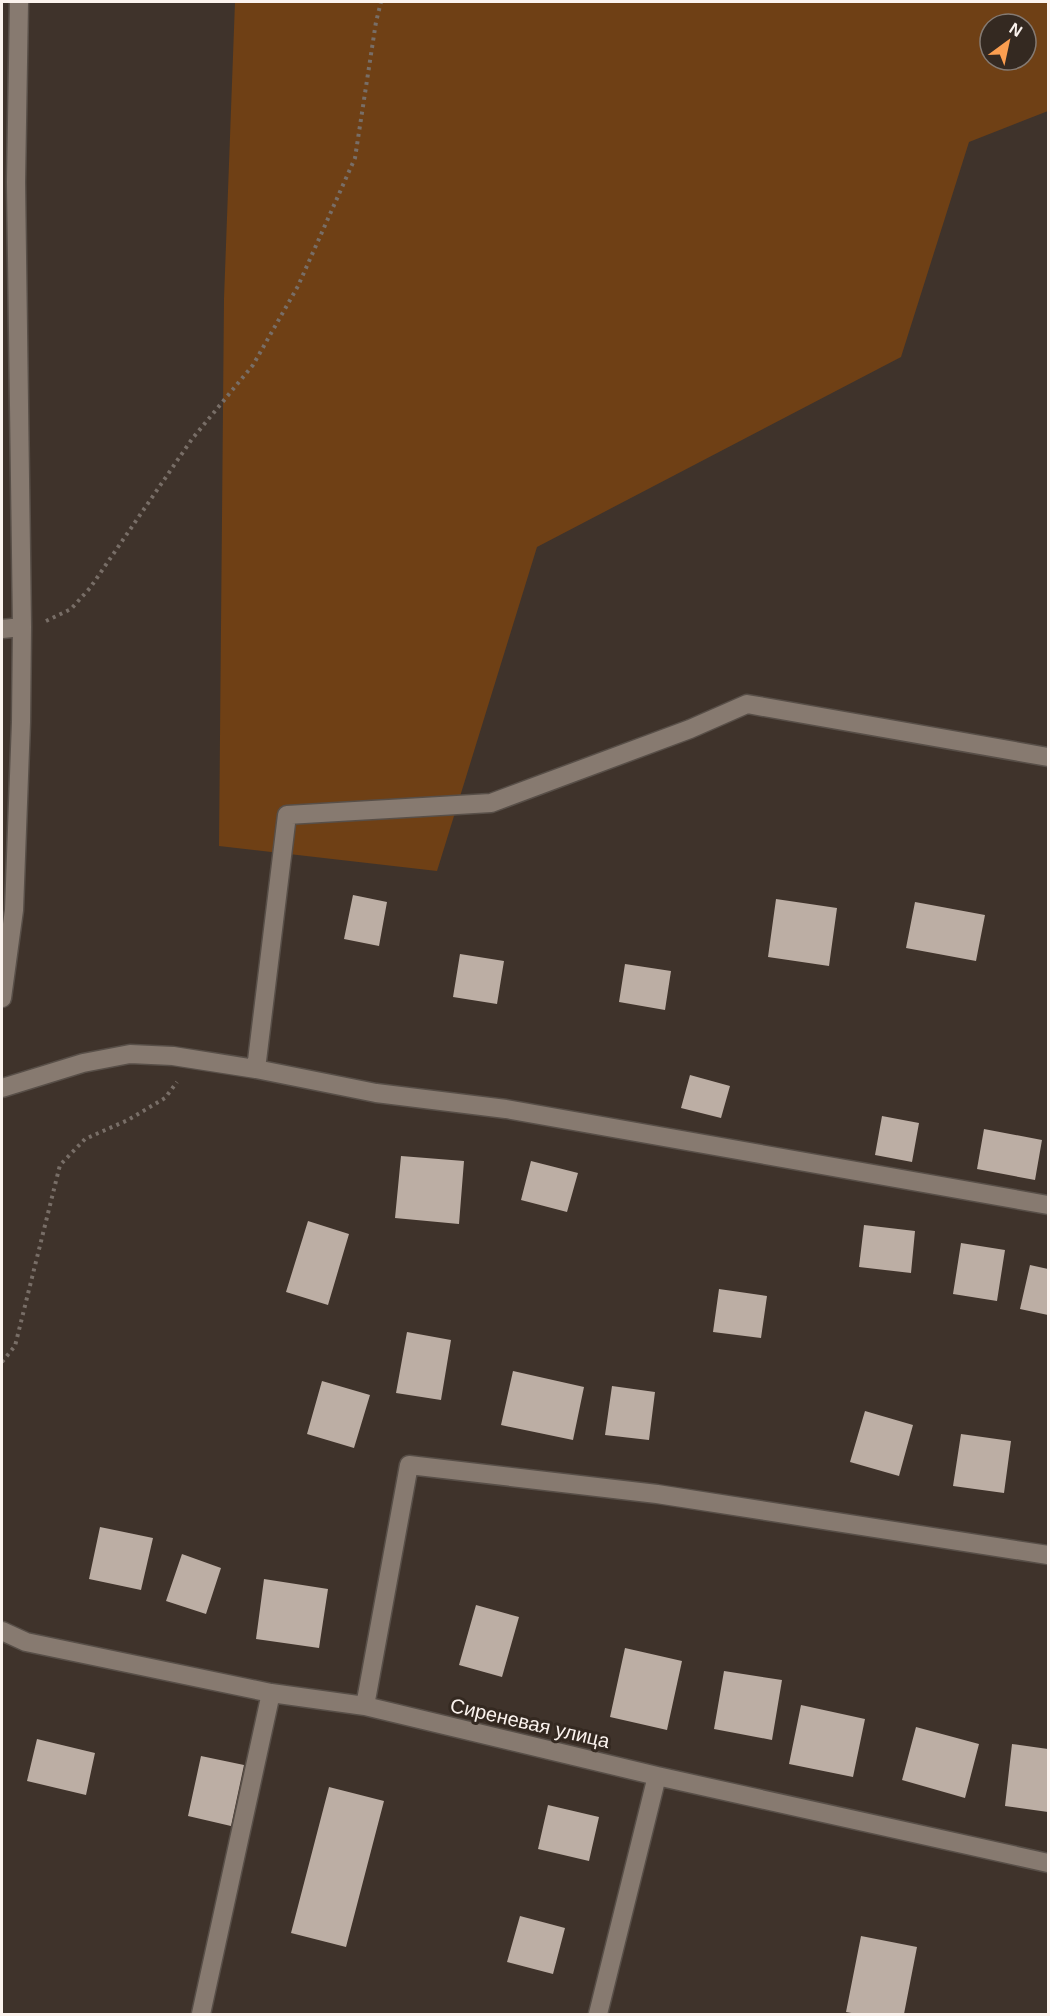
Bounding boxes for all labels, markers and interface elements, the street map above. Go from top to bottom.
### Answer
north arrow [978,12,1038,72]
text: N [1006,20,1025,40]
street label: Сиреневая улица [448,1694,613,1752]

